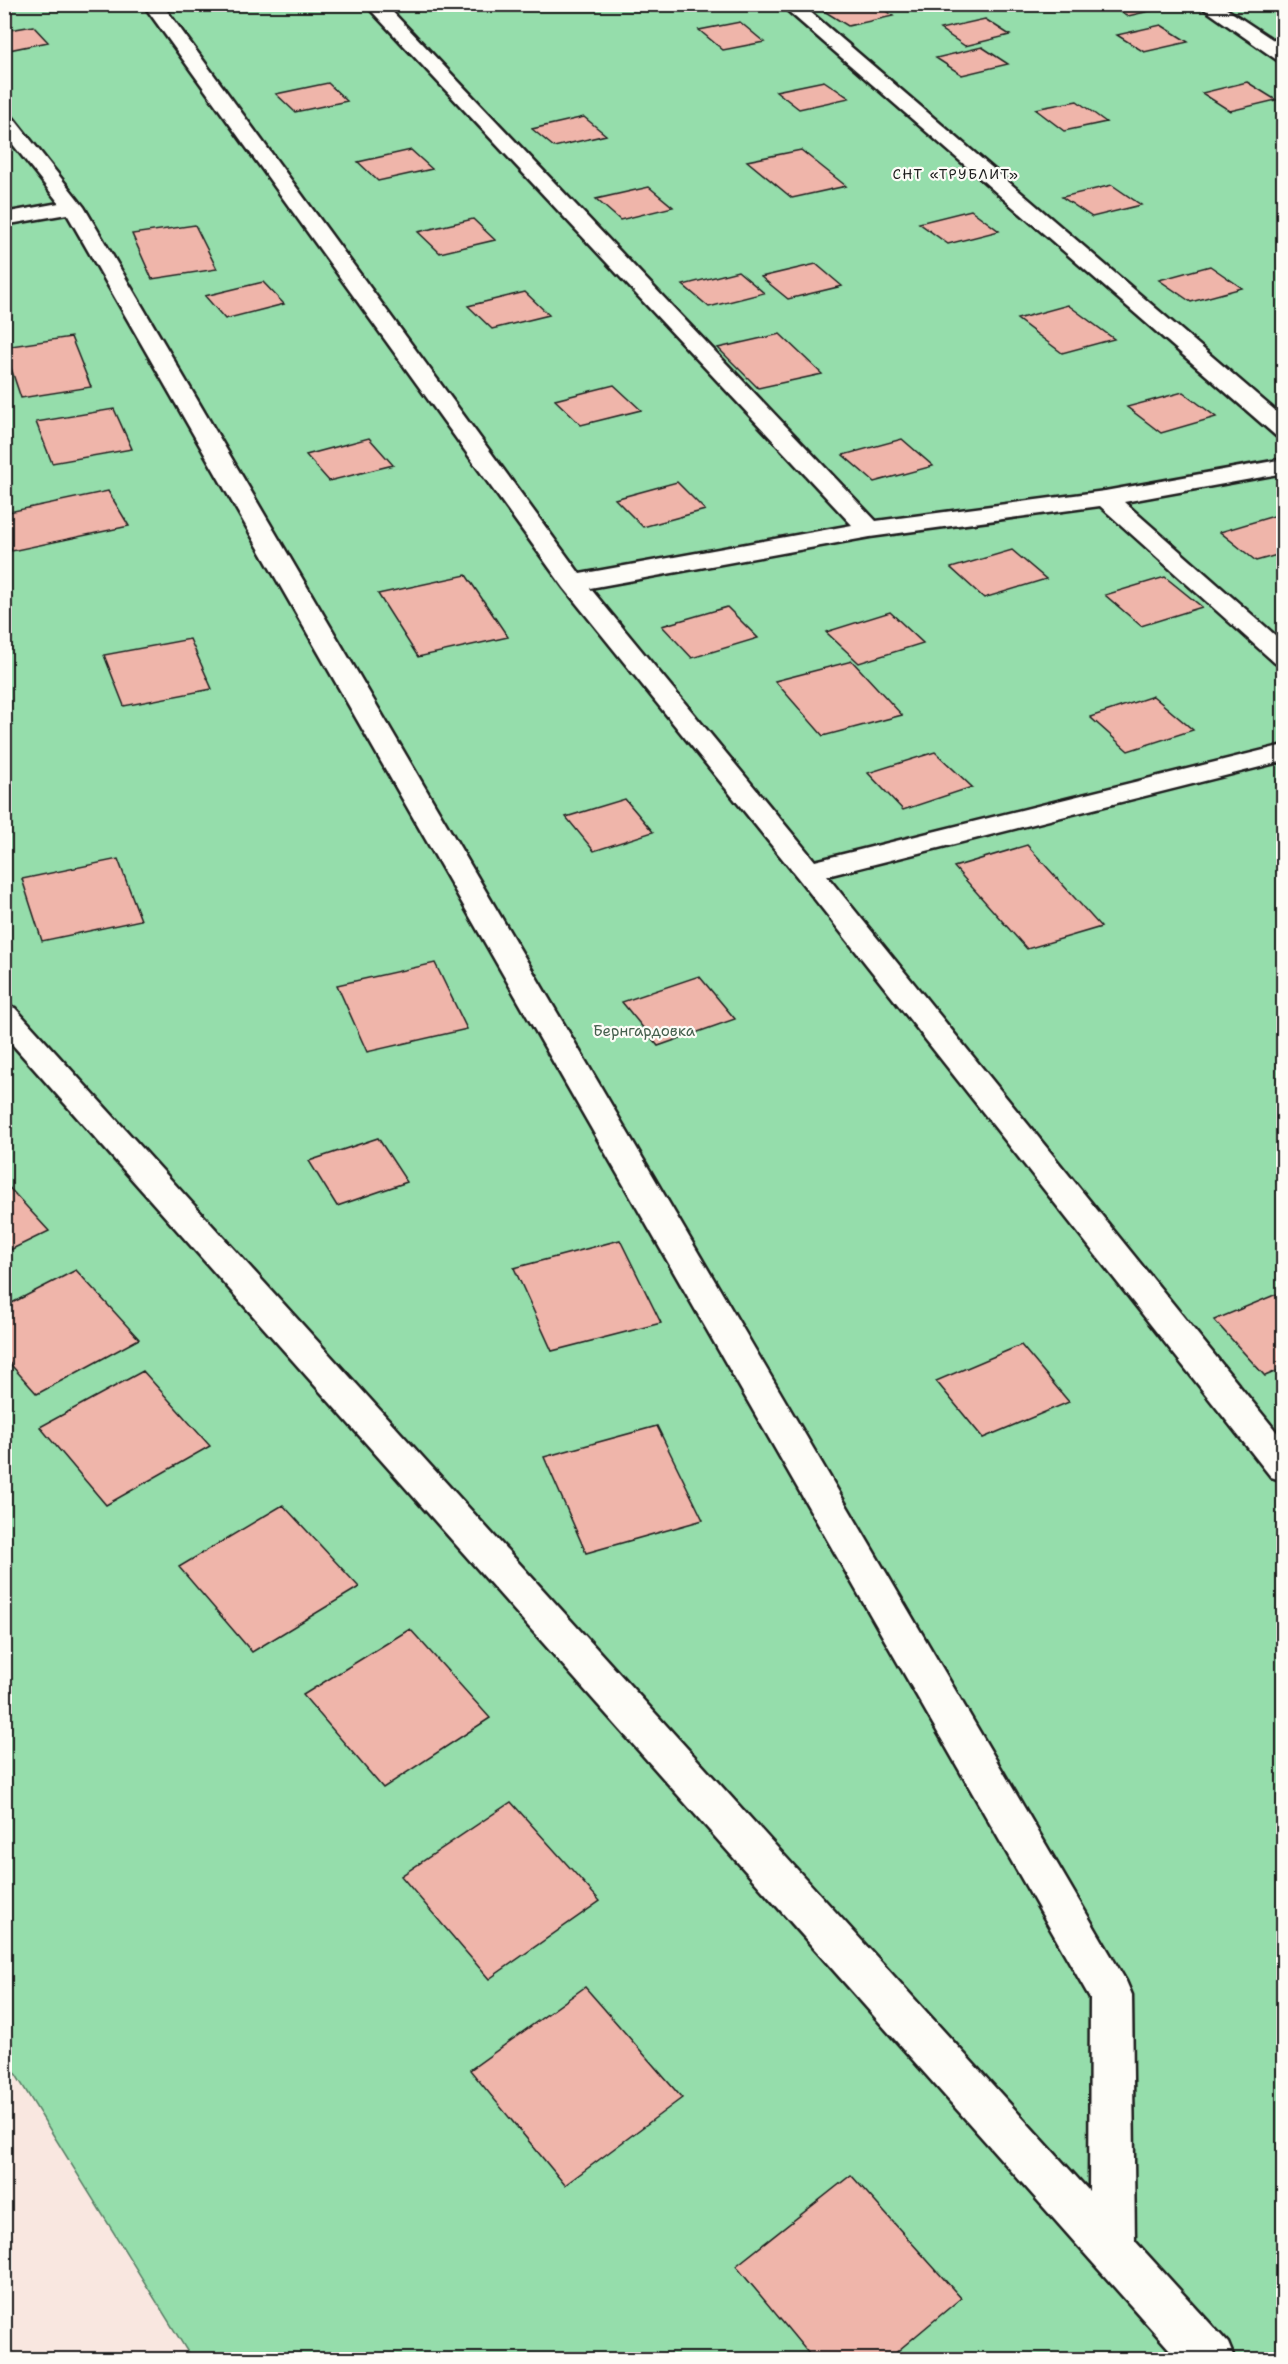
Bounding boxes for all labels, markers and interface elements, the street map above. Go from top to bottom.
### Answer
district label: СНТ «ТРУБЛИТ» [893,165,1019,183]
park label: Бернгардовка [593,1021,696,1041]

